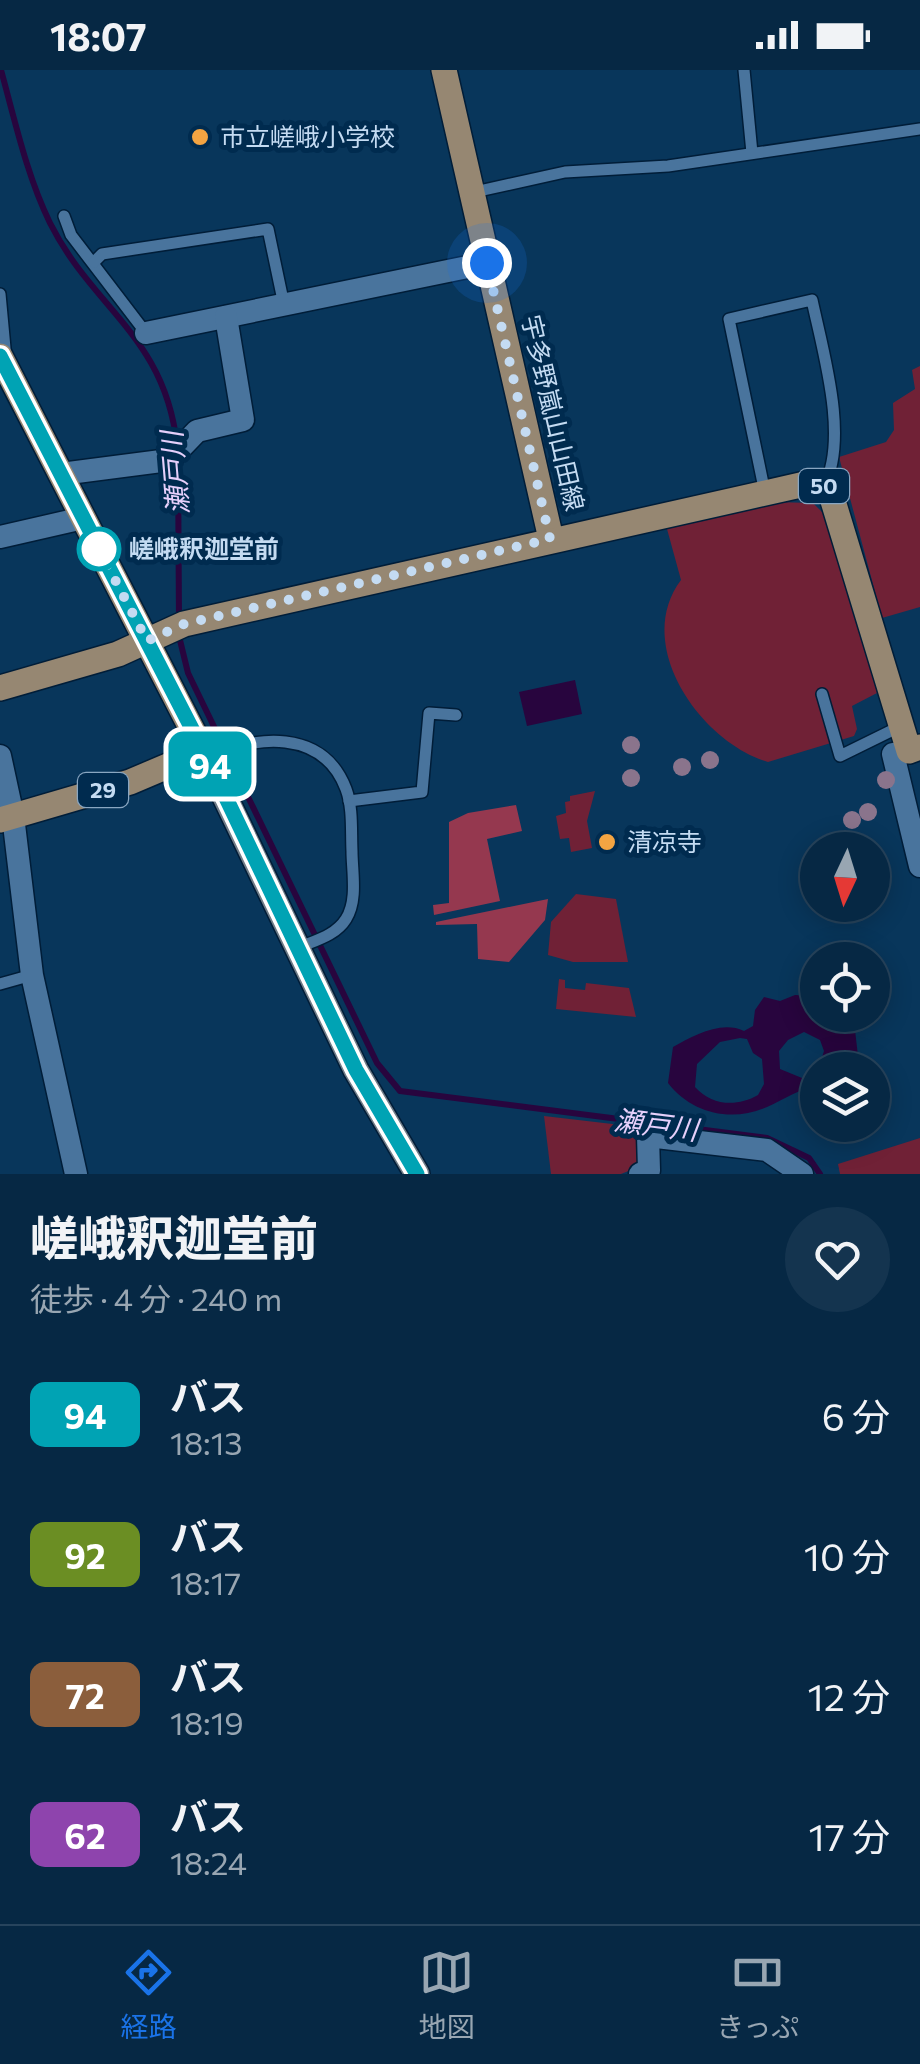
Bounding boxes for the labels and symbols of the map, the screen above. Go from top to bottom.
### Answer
place label: 市立嵯峨小学校 [220,121,395,151]
marker: 市立嵯峨小学校 [189,126,211,148]
your location [462,238,512,288]
street label: 宇多野嵐山山田線 [517,312,591,514]
water label: 瀬戸川 [153,427,195,516]
road number: 50 [799,469,849,503]
marker: 嵯峨釈迦堂前 [78,528,120,570]
place label: 嵯峨釈迦堂前 [129,533,279,563]
line badge: 94 [165,732,255,796]
road number: 29 [78,773,128,807]
place label: 清凉寺 [627,826,702,856]
marker: 清凉寺 [596,831,618,853]
north arrow [800,832,890,922]
water label: 瀬戸川 [612,1102,703,1146]

